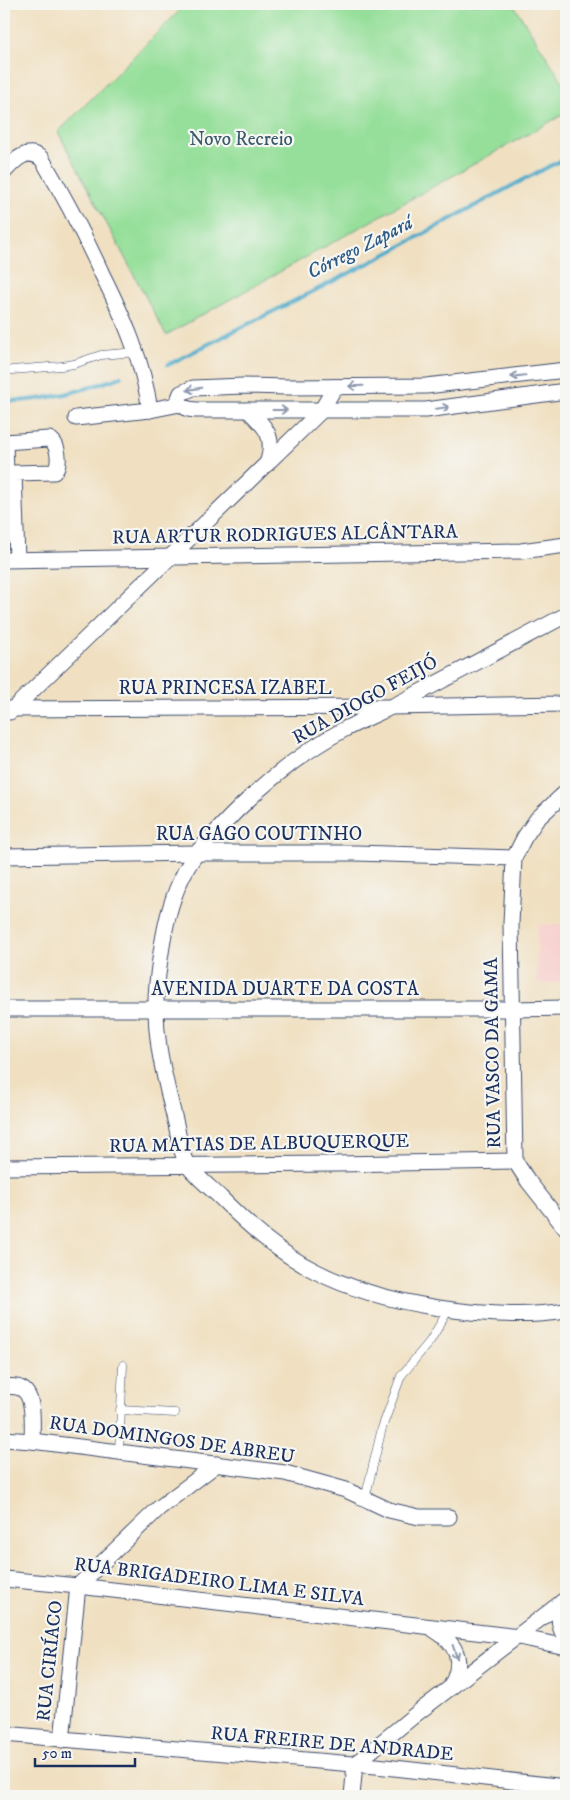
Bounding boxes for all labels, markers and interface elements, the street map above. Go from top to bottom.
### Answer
park label: Novo Recreio [189,128,293,151]
water label: Córrego Zapará [303,210,419,285]
one-way arrow [510,371,526,381]
one-way arrow [348,381,364,391]
one-way arrow [186,384,202,394]
one-way arrow [434,403,450,413]
one-way arrow [272,405,288,415]
street label: RUA ARTUR RODRIGUES ALCÂNTARA [112,518,459,550]
street label: RUA DIOGO FEIJÓ [287,649,442,749]
street label: RUA PRINCESA IZABEL [118,677,332,700]
street label: RUA GAGO COUTINHO [156,823,362,846]
street label: RUA VASCO DA GAMA [480,956,506,1149]
street label: AVENIDA DUARTE DA COSTA [151,978,420,1001]
street label: RUA MATIAS DE ALBUQUERQUE [109,1130,409,1158]
street label: RUA DOMINGOS DE ABREU [48,1411,297,1469]
street label: RUA BRIGADEIRO LIMA E SILVA [73,1553,366,1611]
street label: RUA CIRÍACO [30,1599,68,1723]
one-way arrow [451,1644,460,1659]
street label: RUA FREIRE DE ANDRADE [210,1722,454,1766]
scale bar [35,1735,135,1767]
text: 50 m [42,1744,72,1763]

